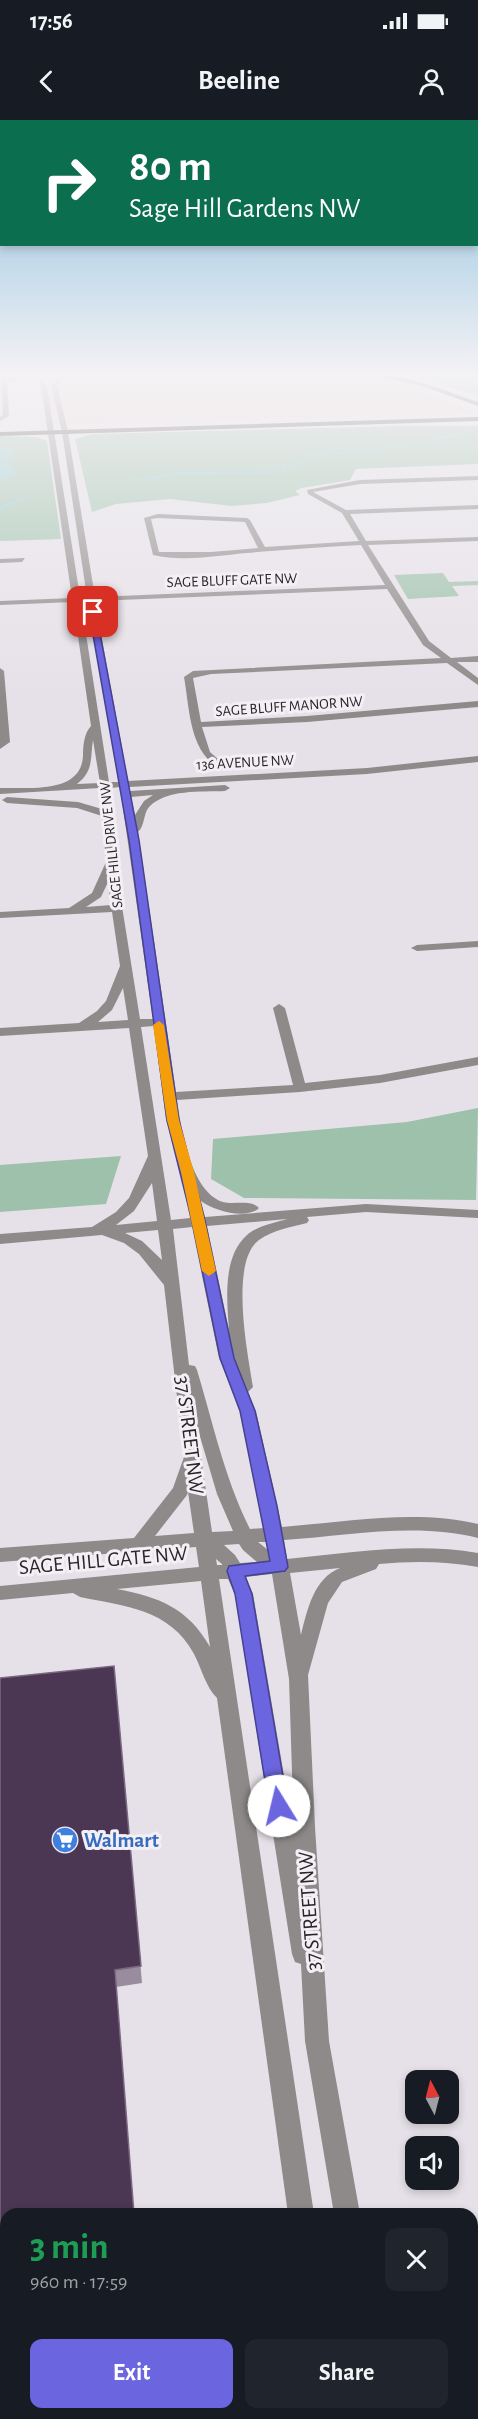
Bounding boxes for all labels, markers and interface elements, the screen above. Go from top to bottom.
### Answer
text: 17:56 [30,10,73,32]
icon: back [30,65,63,98]
icon: person [415,65,448,98]
text: Beeline [198,67,280,94]
icon: right [30,144,108,222]
text: 80 m [129,146,212,188]
text: Sage Hill Gardens NW [129,195,360,222]
street label: SAGE BLUFF GATE NW [166,571,298,590]
pin [67,586,118,637]
icon: arrive [76,595,109,628]
street label: SAGE BLUFF MANOR NW [215,694,364,719]
street label: 136 AVENUE NW [196,752,295,773]
street label: SAGE HILL DRIVE NW [97,781,126,909]
street label: 37 STREET NW [172,1375,207,1496]
street label: SAGE HILL GATE NW [18,1543,188,1578]
position arrow [247,1774,311,1838]
supermarket icon: Walmart [50,1825,80,1855]
place label: Walmart [84,1830,159,1851]
street label: 37 STREET NW [295,1851,324,1971]
north arrow [405,2070,459,2124]
map controls [405,2070,459,2190]
button: sound [405,2136,459,2190]
button: close [385,2228,448,2291]
text: 3 min [30,2229,108,2265]
text: 960 m · 17:59 [30,2272,127,2292]
button: Exit [30,2339,233,2408]
button: Share [245,2339,448,2408]

